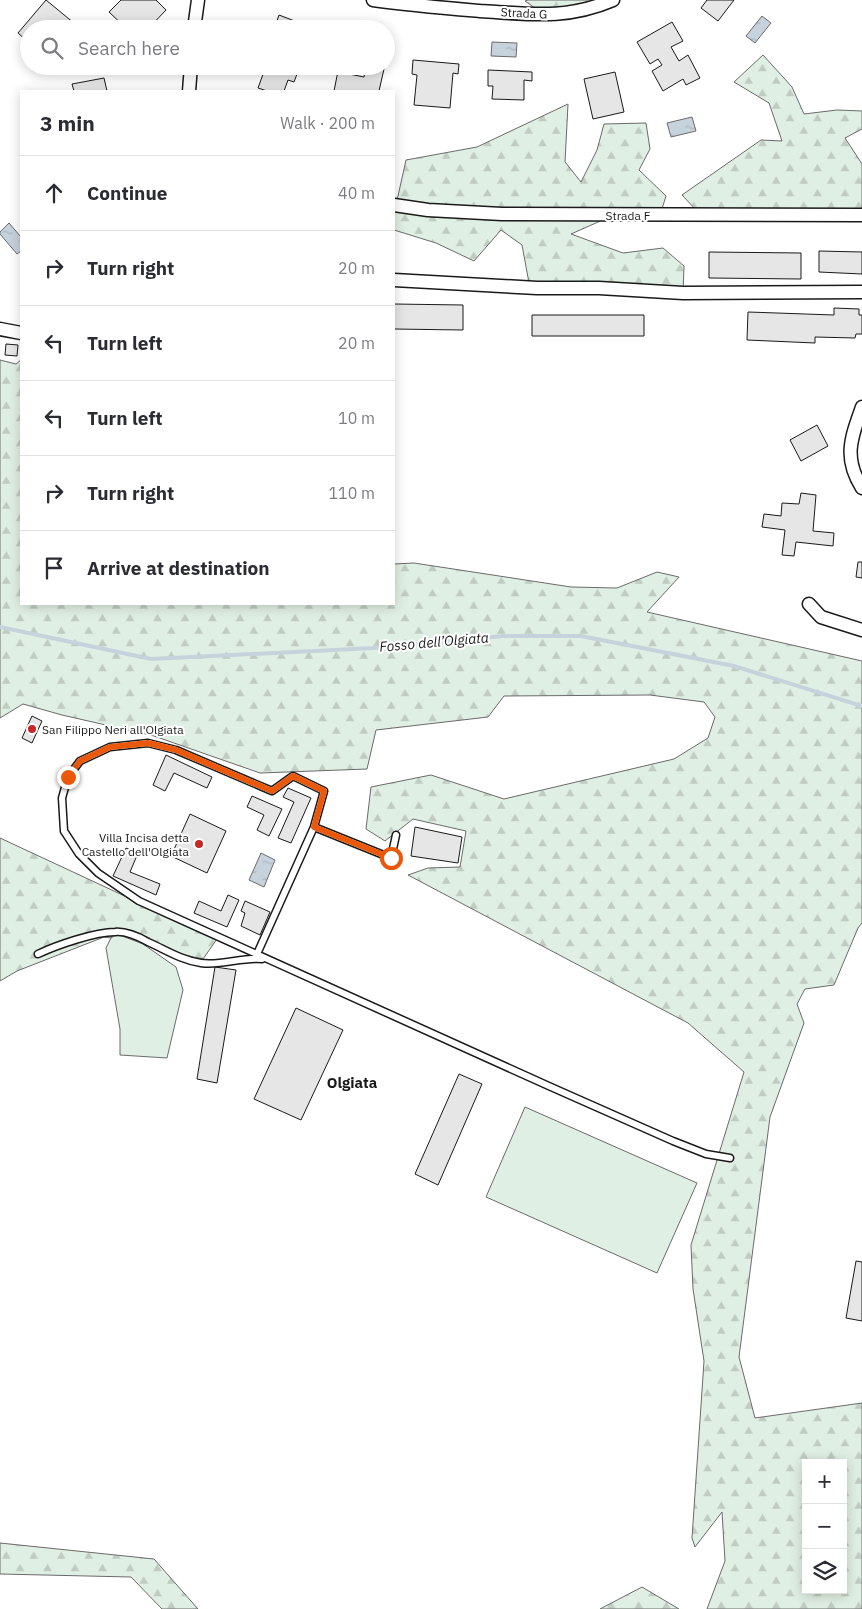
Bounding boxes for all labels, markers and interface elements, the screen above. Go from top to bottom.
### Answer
street label: Strada G [500,4,548,22]
search box [20,20,395,75]
icon: search [38,34,66,62]
text: Search here [78,36,180,60]
text: 3 min [40,109,95,137]
text: Walk · 200 m [280,113,375,133]
icon: ahead [40,179,68,207]
text: Continue [87,181,167,205]
text: 40 m [338,183,375,203]
street label: Strada F [606,208,651,223]
icon: right [40,254,68,282]
text: Turn right [87,256,174,280]
text: 20 m [338,258,375,278]
icon: left [40,329,68,357]
text: Turn left [87,331,163,355]
text: 20 m [338,333,375,353]
icon: left [40,404,68,432]
text: Turn left [87,406,163,430]
text: 10 m [338,408,375,428]
icon: right [40,479,68,507]
text: Turn right [87,481,174,505]
text: 110 m [328,483,375,503]
icon: arrive [40,554,68,582]
text: Arrive at destination [87,556,270,580]
water label: Fosso dell’Olgiata [379,628,489,656]
place label: San Filippo Neri all'Olgiata [42,722,184,737]
marker: San Filippo Neri all'Olgiata [26,723,38,735]
route end [57,766,80,789]
place label: Villa Incisa detta Castello dell'Olgiata [82,830,190,859]
marker: Villa Incisa detta Castello dell'Olgiata [193,838,205,850]
route start [380,847,403,870]
district label: Olgiata [327,1073,378,1092]
map controls [802,1459,847,1594]
button: + [802,1459,847,1504]
button: − [802,1504,847,1549]
button: layers [802,1549,847,1594]

